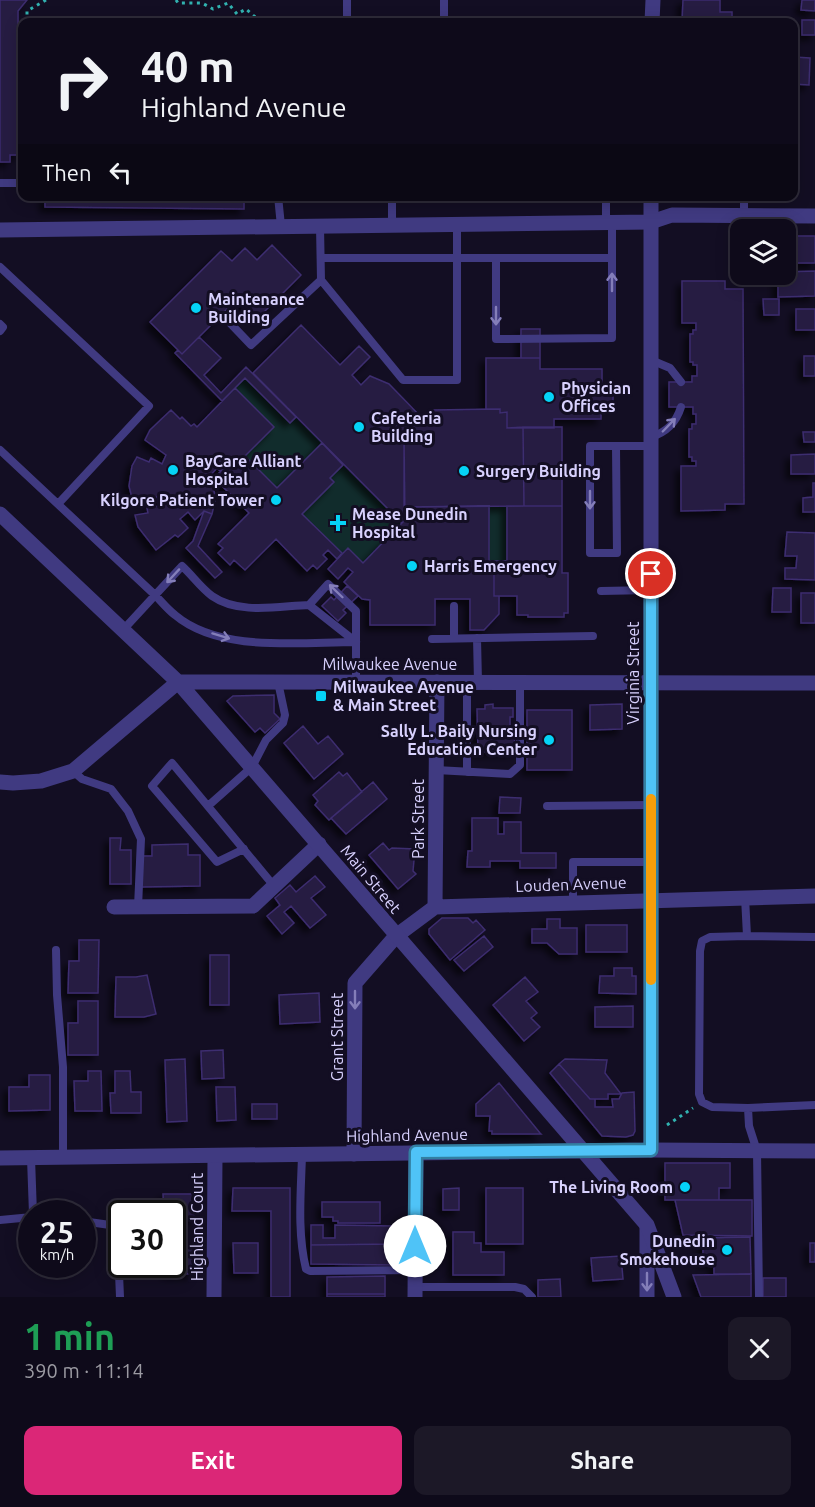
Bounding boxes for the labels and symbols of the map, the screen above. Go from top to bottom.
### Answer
one-way arrow [606,273,618,293]
place label: Maintenance Building [208,290,305,326]
marker: Maintenance Building [189,301,203,315]
one-way arrow [490,306,502,326]
place label: Physician Offices [561,379,631,415]
marker: Physician Offices [542,390,556,404]
place label: Cafeteria Building [371,409,441,445]
one-way arrow [662,418,676,433]
marker: Cafeteria Building [352,420,366,434]
place label: BayCare Alliant Hospital [185,452,302,488]
place label: Surgery Building [476,462,601,480]
marker: BayCare Alliant Hospital [166,463,180,477]
marker: Surgery Building [457,464,471,478]
one-way arrow [584,489,596,509]
place label: Kilgore Patient Tower [100,491,264,509]
marker: Kilgore Patient Tower [269,493,283,507]
place label: Mease Dunedin Hospital [352,505,468,541]
marker: Mease Dunedin Hospital [329,514,347,532]
pin [625,548,676,599]
place label: Harris Emergency [424,557,557,575]
marker: Harris Emergency [405,559,419,573]
one-way arrow [166,568,180,583]
one-way arrow [329,584,344,599]
street label: Virginia Street [624,621,642,725]
one-way arrow [211,631,230,642]
street label: Milwaukee Avenue [323,655,457,673]
place label: Milwaukee Avenue & Main Street [333,678,474,714]
marker: Milwaukee Avenue & Main Street [314,689,328,703]
place label: Sally L. Baily Nursing Education Center [381,722,537,758]
marker: Sally L. Baily Nursing Education Center [542,733,556,747]
street label: Park Street [409,778,427,859]
street label: Main Street [337,841,405,917]
street label: Louden Avenue [515,873,627,895]
one-way arrow [349,990,361,1010]
street label: Grant Street [328,992,346,1081]
street label: Highland Avenue [346,1125,468,1145]
street label: Highland Court [188,1172,206,1281]
place label: The Living Room [549,1178,673,1196]
marker: The Living Room [678,1180,692,1194]
speed limit sign: 30 [108,1200,186,1278]
position arrow [383,1214,447,1278]
place label: Dunedin Smokehouse [620,1232,715,1268]
marker: Dunedin Smokehouse [720,1243,734,1257]
one-way arrow [641,1271,653,1291]

